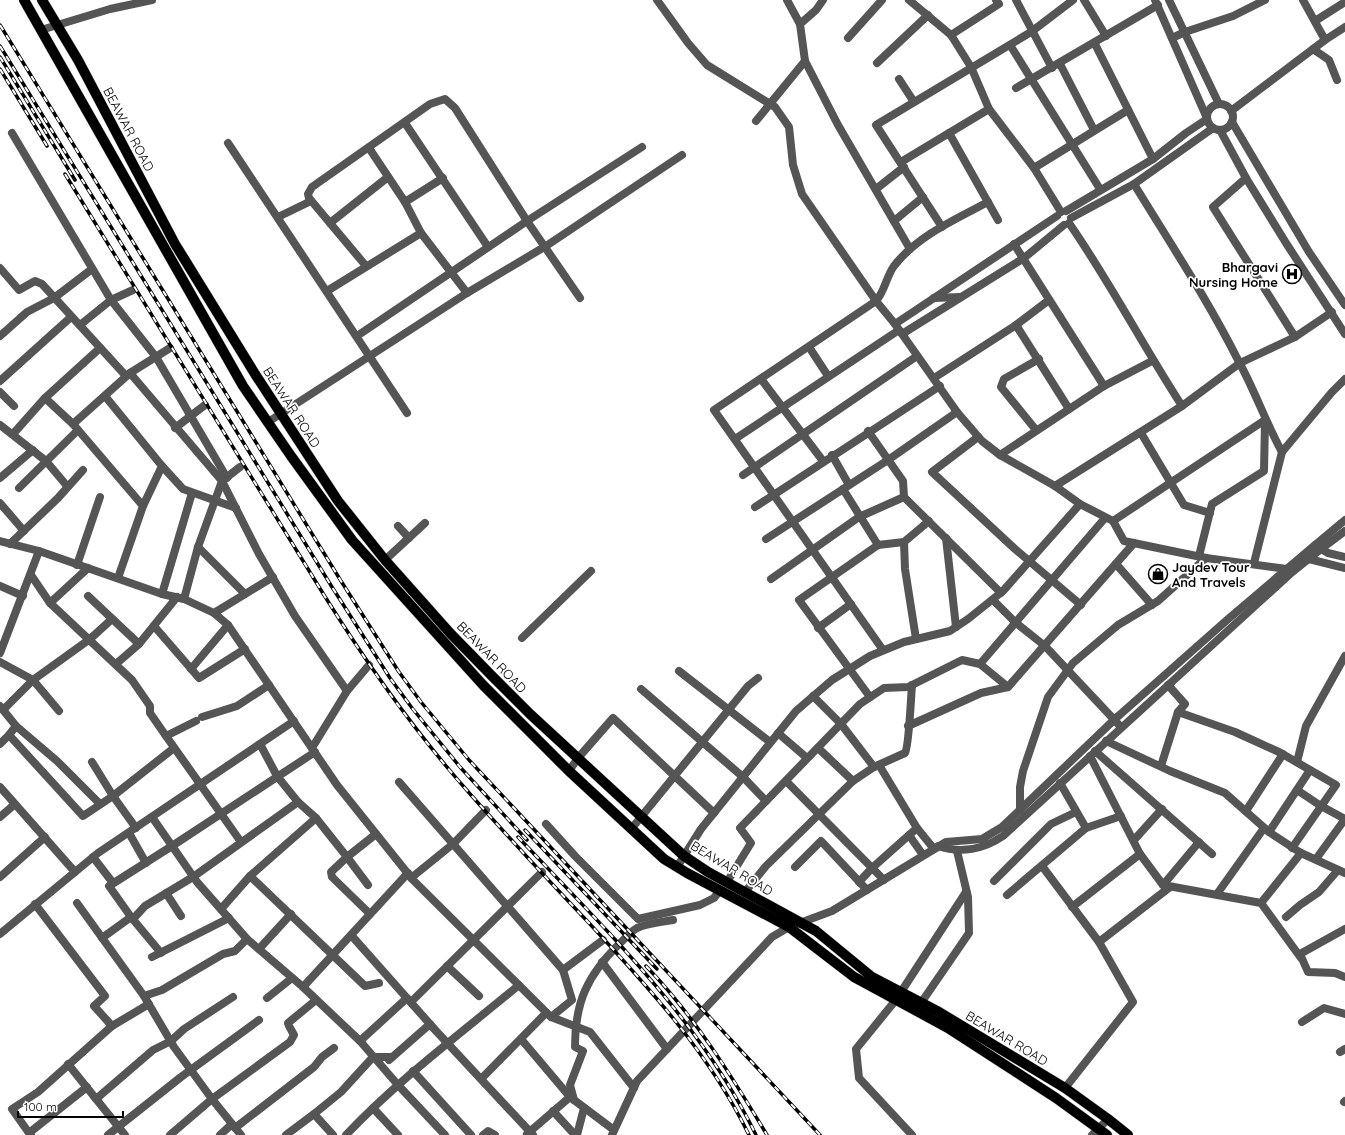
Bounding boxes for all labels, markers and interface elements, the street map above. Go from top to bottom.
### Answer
street label: BEAWAR ROAD [100,84,158,174]
place label: Bhargavi Nursing Home [1189,259,1278,290]
hospital icon: Bhargavi Nursing Home [1281,263,1303,285]
street label: BEAWAR ROAD [260,364,324,450]
place label: Jaydev Tour And Travels [1172,559,1250,590]
shop icon: Jaydev Tour And Travels [1147,563,1169,585]
street label: BEAWAR ROAD [454,618,530,696]
street label: BEAWAR ROAD [688,837,776,899]
street label: BEAWAR ROAD [963,1007,1051,1069]
scale bar [18,1093,123,1119]
text: 100 m [24,1099,57,1114]

